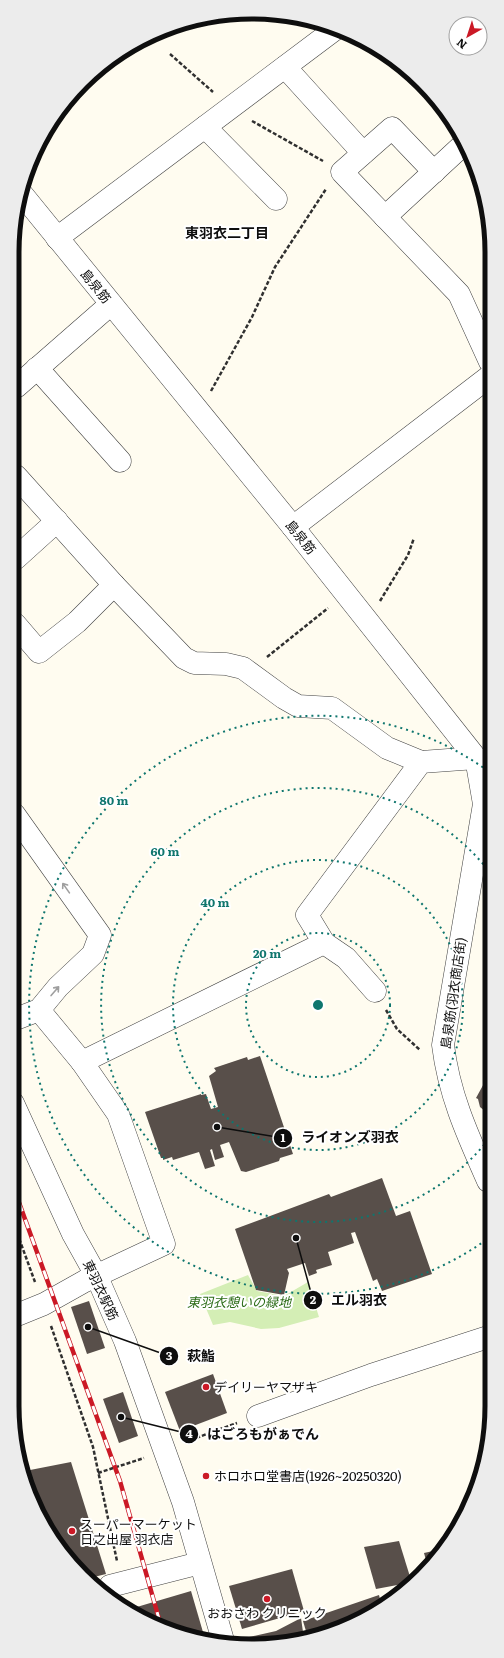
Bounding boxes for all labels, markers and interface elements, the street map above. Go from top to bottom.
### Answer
north arrow [448,16,488,56]
text: N [452,35,470,54]
district label: 東羽衣二丁目 [185,222,269,242]
street label: 島泉筋 [77,265,116,307]
street label: 島泉筋 [282,516,321,558]
text: 80 m [100,791,128,809]
text: 60 m [151,842,179,860]
one-way arrow [62,883,70,894]
text: 40 m [201,893,230,911]
street label: 島泉筋(羽衣商店街) [435,936,470,1050]
text: 20 m [253,944,281,962]
one-way arrow [51,985,60,996]
centre of rings [311,998,325,1012]
callout: ライオンズ羽衣 [273,1125,407,1151]
text: ライオンズ羽衣 [301,1126,399,1146]
text: 1 [281,1128,286,1146]
street label: 東羽衣駅筋 [79,1256,124,1323]
callout: エル羽衣 [303,1287,395,1313]
text: エル羽衣 [331,1289,387,1309]
text: 2 [310,1290,317,1308]
park label: 東羽衣憩いの緑地 [187,1292,293,1311]
callout: 萩鮨 [159,1343,223,1369]
text: 萩鮨 [187,1345,215,1365]
text: 3 [166,1346,173,1364]
place label: デイリーヤマザキ [214,1377,318,1396]
marker: デイリーヤマザキ [201,1382,211,1392]
callout: はごろもがぁでん [179,1421,327,1447]
text: はごろもがぁでん [207,1423,319,1443]
text: 4 [185,1424,193,1442]
place label: ホロホロ堂書店(1926~20250320) [214,1466,402,1485]
marker: ホロホロ堂書店(1926~20250320) [201,1471,211,1481]
place label: スーパーマーケット 日之出屋 羽衣店 [80,1514,197,1548]
marker: スーパーマーケット 日之出屋 羽衣店 [67,1526,77,1536]
marker: おおさわ クリニック [262,1594,272,1604]
place label: おおさわ クリニック [207,1603,327,1622]

